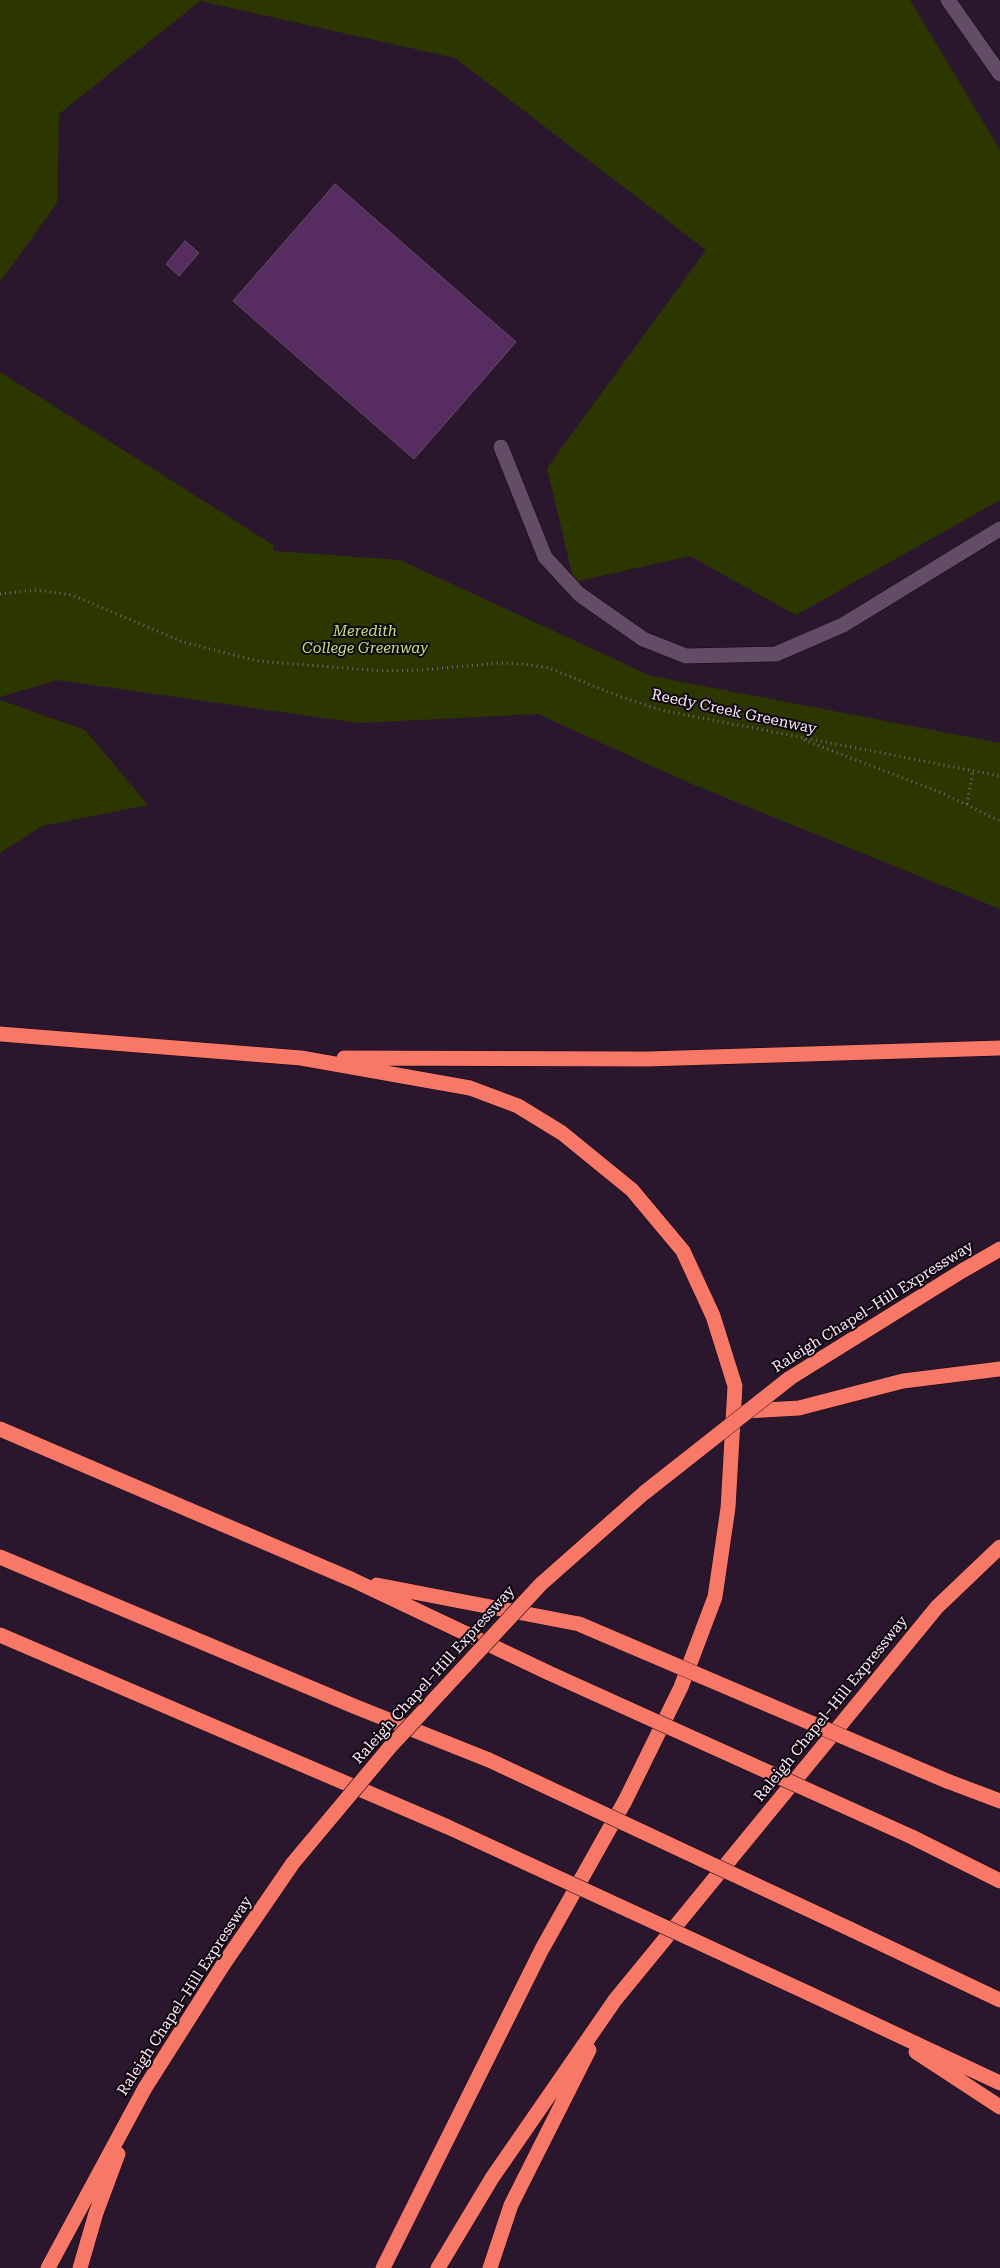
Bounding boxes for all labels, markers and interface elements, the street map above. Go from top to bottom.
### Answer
park label: Meredith College Greenway [302,623,428,658]
street label: Reedy Creek Greenway [650,686,818,738]
street label: Raleigh Chapel–Hill Expressway [769,1237,977,1377]
street label: Raleigh Chapel–Hill Expressway [349,1582,519,1768]
street label: Raleigh Chapel–Hill Expressway [750,1612,912,1806]
street label: Raleigh Chapel–Hill Expressway [114,1893,256,2099]

